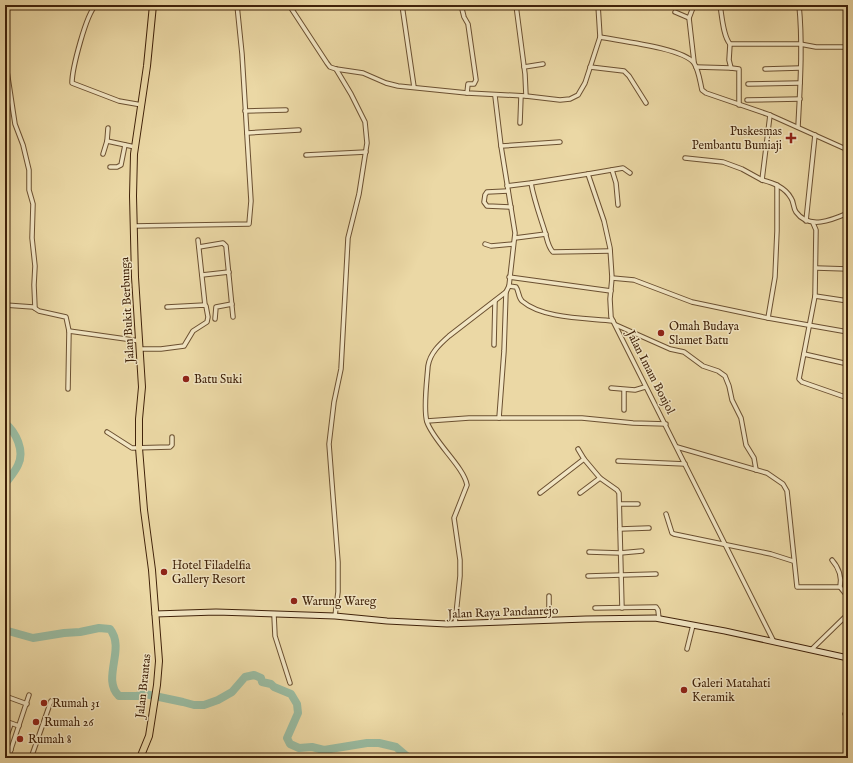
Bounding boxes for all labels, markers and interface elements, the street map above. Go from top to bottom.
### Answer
place label: Puskesmas Pembantu Bumiaji [692,124,782,153]
marker: Puskesmas Pembantu Bumiaji [785,132,797,144]
street label: Jalan Bukit Berbunga [117,256,139,365]
place label: Omah Budaya Slamet Batu [669,319,740,348]
street label: Jalan Imam Bonjol [621,326,678,418]
marker: Omah Budaya Slamet Batu [656,328,666,338]
place label: Batu Suki [194,372,242,387]
marker: Batu Suki [181,374,191,384]
place label: Hotel Filadelfia Gallery Resort [172,558,252,587]
marker: Hotel Filadelfia Gallery Resort [159,567,169,577]
place label: Warung Wareg [302,594,377,609]
marker: Warung Wareg [289,596,299,606]
street label: Jalan Raya Pandanrejo [445,603,559,623]
street label: Jalan Brantas [132,653,155,721]
place label: Galeri Matahati Keramik [692,676,770,705]
marker: Galeri Matahati Keramik [679,685,689,695]
place label: Rumah 31 [52,696,100,711]
marker: Rumah 31 [39,698,49,708]
place label: Rumah 26 [44,715,94,730]
marker: Rumah 26 [31,717,41,727]
place label: Rumah 8 [28,732,72,747]
marker: Rumah 8 [15,734,25,744]

